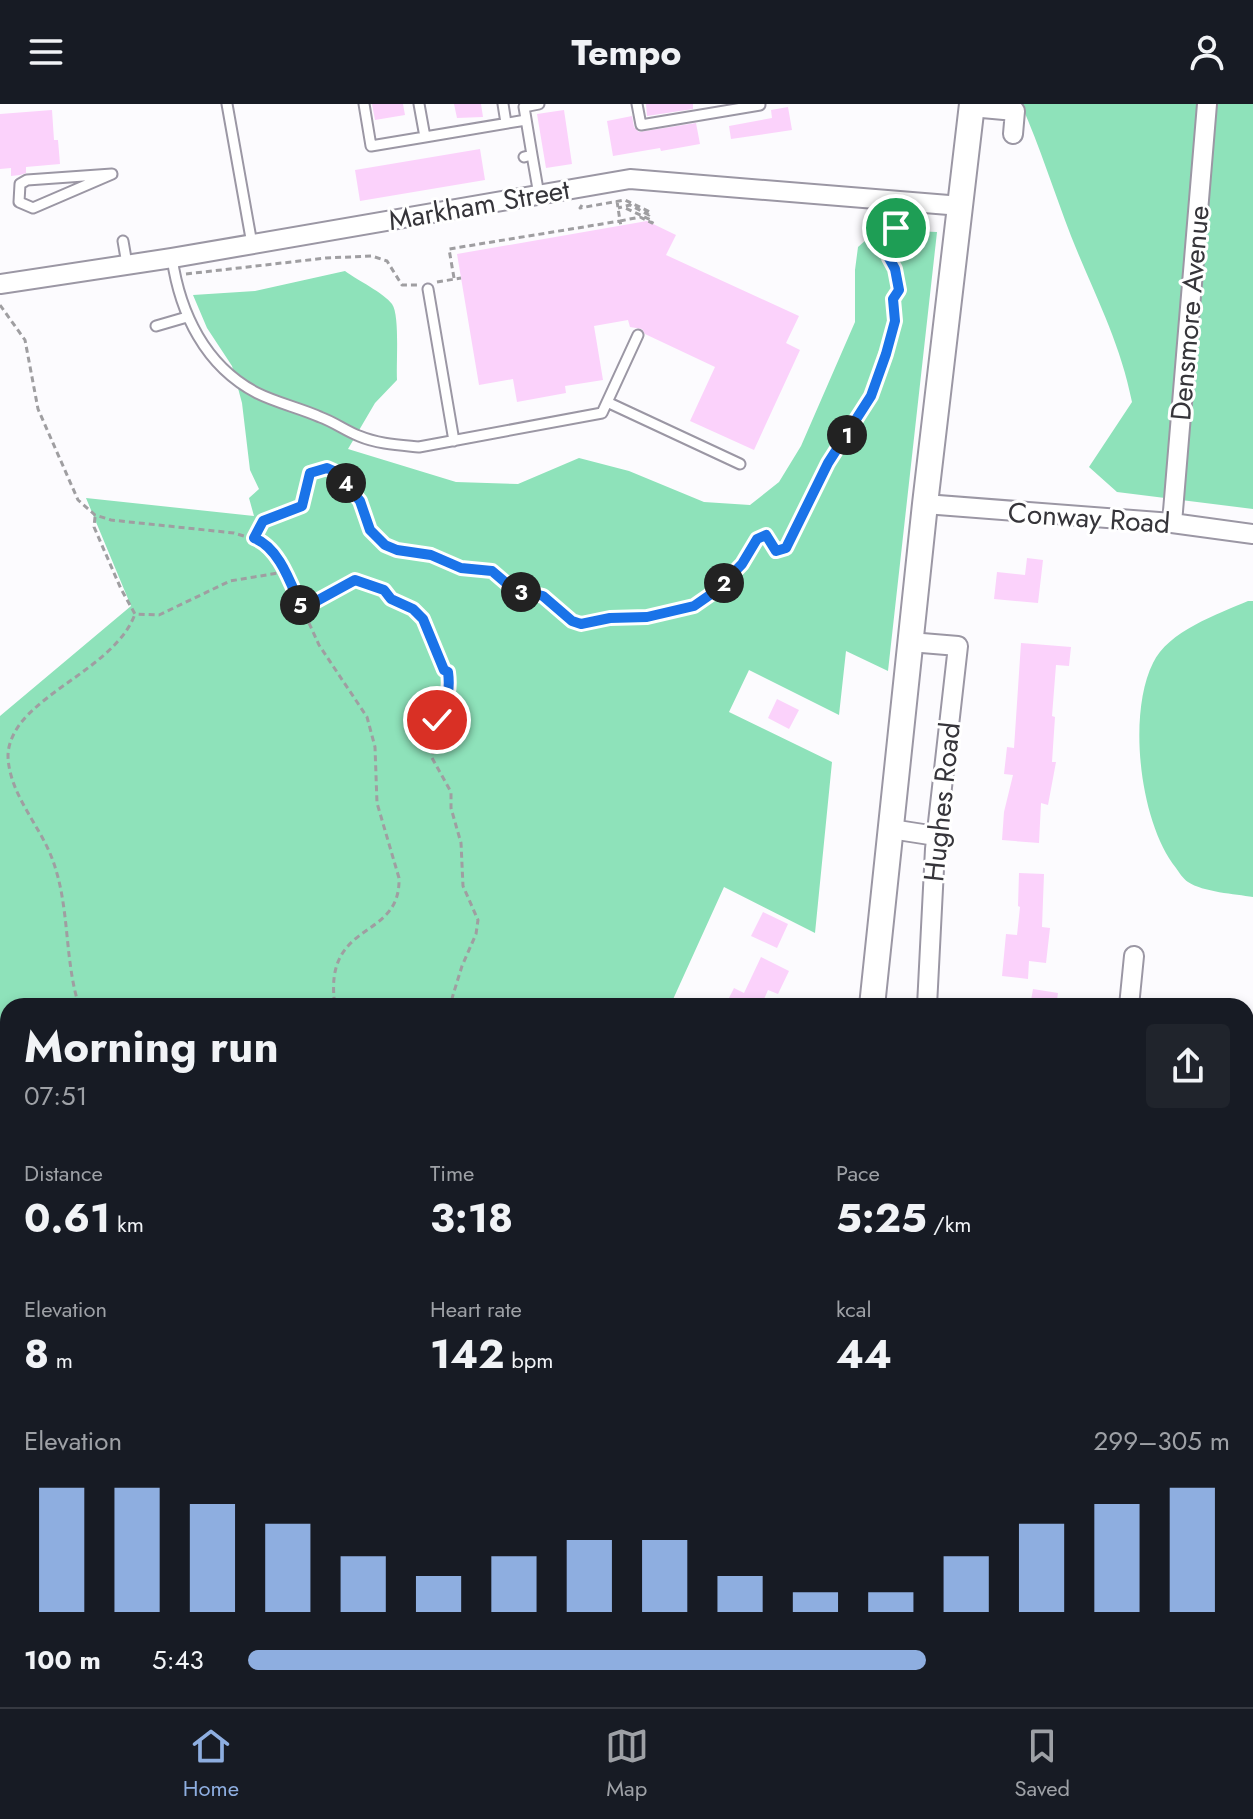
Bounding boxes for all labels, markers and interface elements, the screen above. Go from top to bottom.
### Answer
text: Tempo [571,26,682,78]
icon: menu [24,30,68,74]
icon: person [1185,30,1229,74]
street label: Markham Street [385,169,573,241]
pin [862,194,930,262]
street label: Densmore Avenue [1160,204,1220,422]
icon: arrive [874,206,918,250]
pin: 1 [827,415,867,455]
text: 1 [841,419,853,451]
pin: 4 [326,463,366,503]
text: 4 [338,467,354,499]
street label: Conway Road [1007,492,1171,544]
pin: 2 [704,563,744,603]
text: 2 [717,567,731,599]
pin: 3 [501,572,541,612]
text: 3 [514,576,528,608]
pin: 5 [280,585,320,625]
text: 5 [293,589,307,621]
pin [403,686,471,754]
icon: check [415,698,459,742]
street label: Hughes Road [913,720,971,884]
text: Morning run [24,1015,279,1079]
button: share [1146,1024,1230,1108]
text: 07:51 [24,1077,87,1115]
text: Distance [24,1157,103,1189]
text: Time [430,1157,474,1189]
text: Pace [836,1157,880,1189]
text: 0.61 [24,1189,110,1247]
text: 3:18 [430,1189,513,1247]
text: 5:25 [836,1189,927,1247]
text: km [110,1208,144,1240]
text: /km [927,1208,972,1240]
text: Elevation [24,1293,107,1325]
text: Heart rate [430,1293,522,1325]
text: kcal [836,1293,872,1325]
text: 8 [24,1325,49,1383]
text: 142 [430,1325,505,1383]
text: 44 [836,1325,892,1383]
text: m [49,1344,73,1376]
text: bpm [505,1344,553,1376]
text: Elevation [24,1422,122,1460]
text: 299–305 m [1093,1422,1230,1460]
text: 100 m [24,1641,101,1679]
text: 5:43 [152,1641,204,1679]
tab: Home [183,1724,239,1804]
tab: Map [605,1724,649,1804]
tab: Saved [1014,1724,1070,1804]

